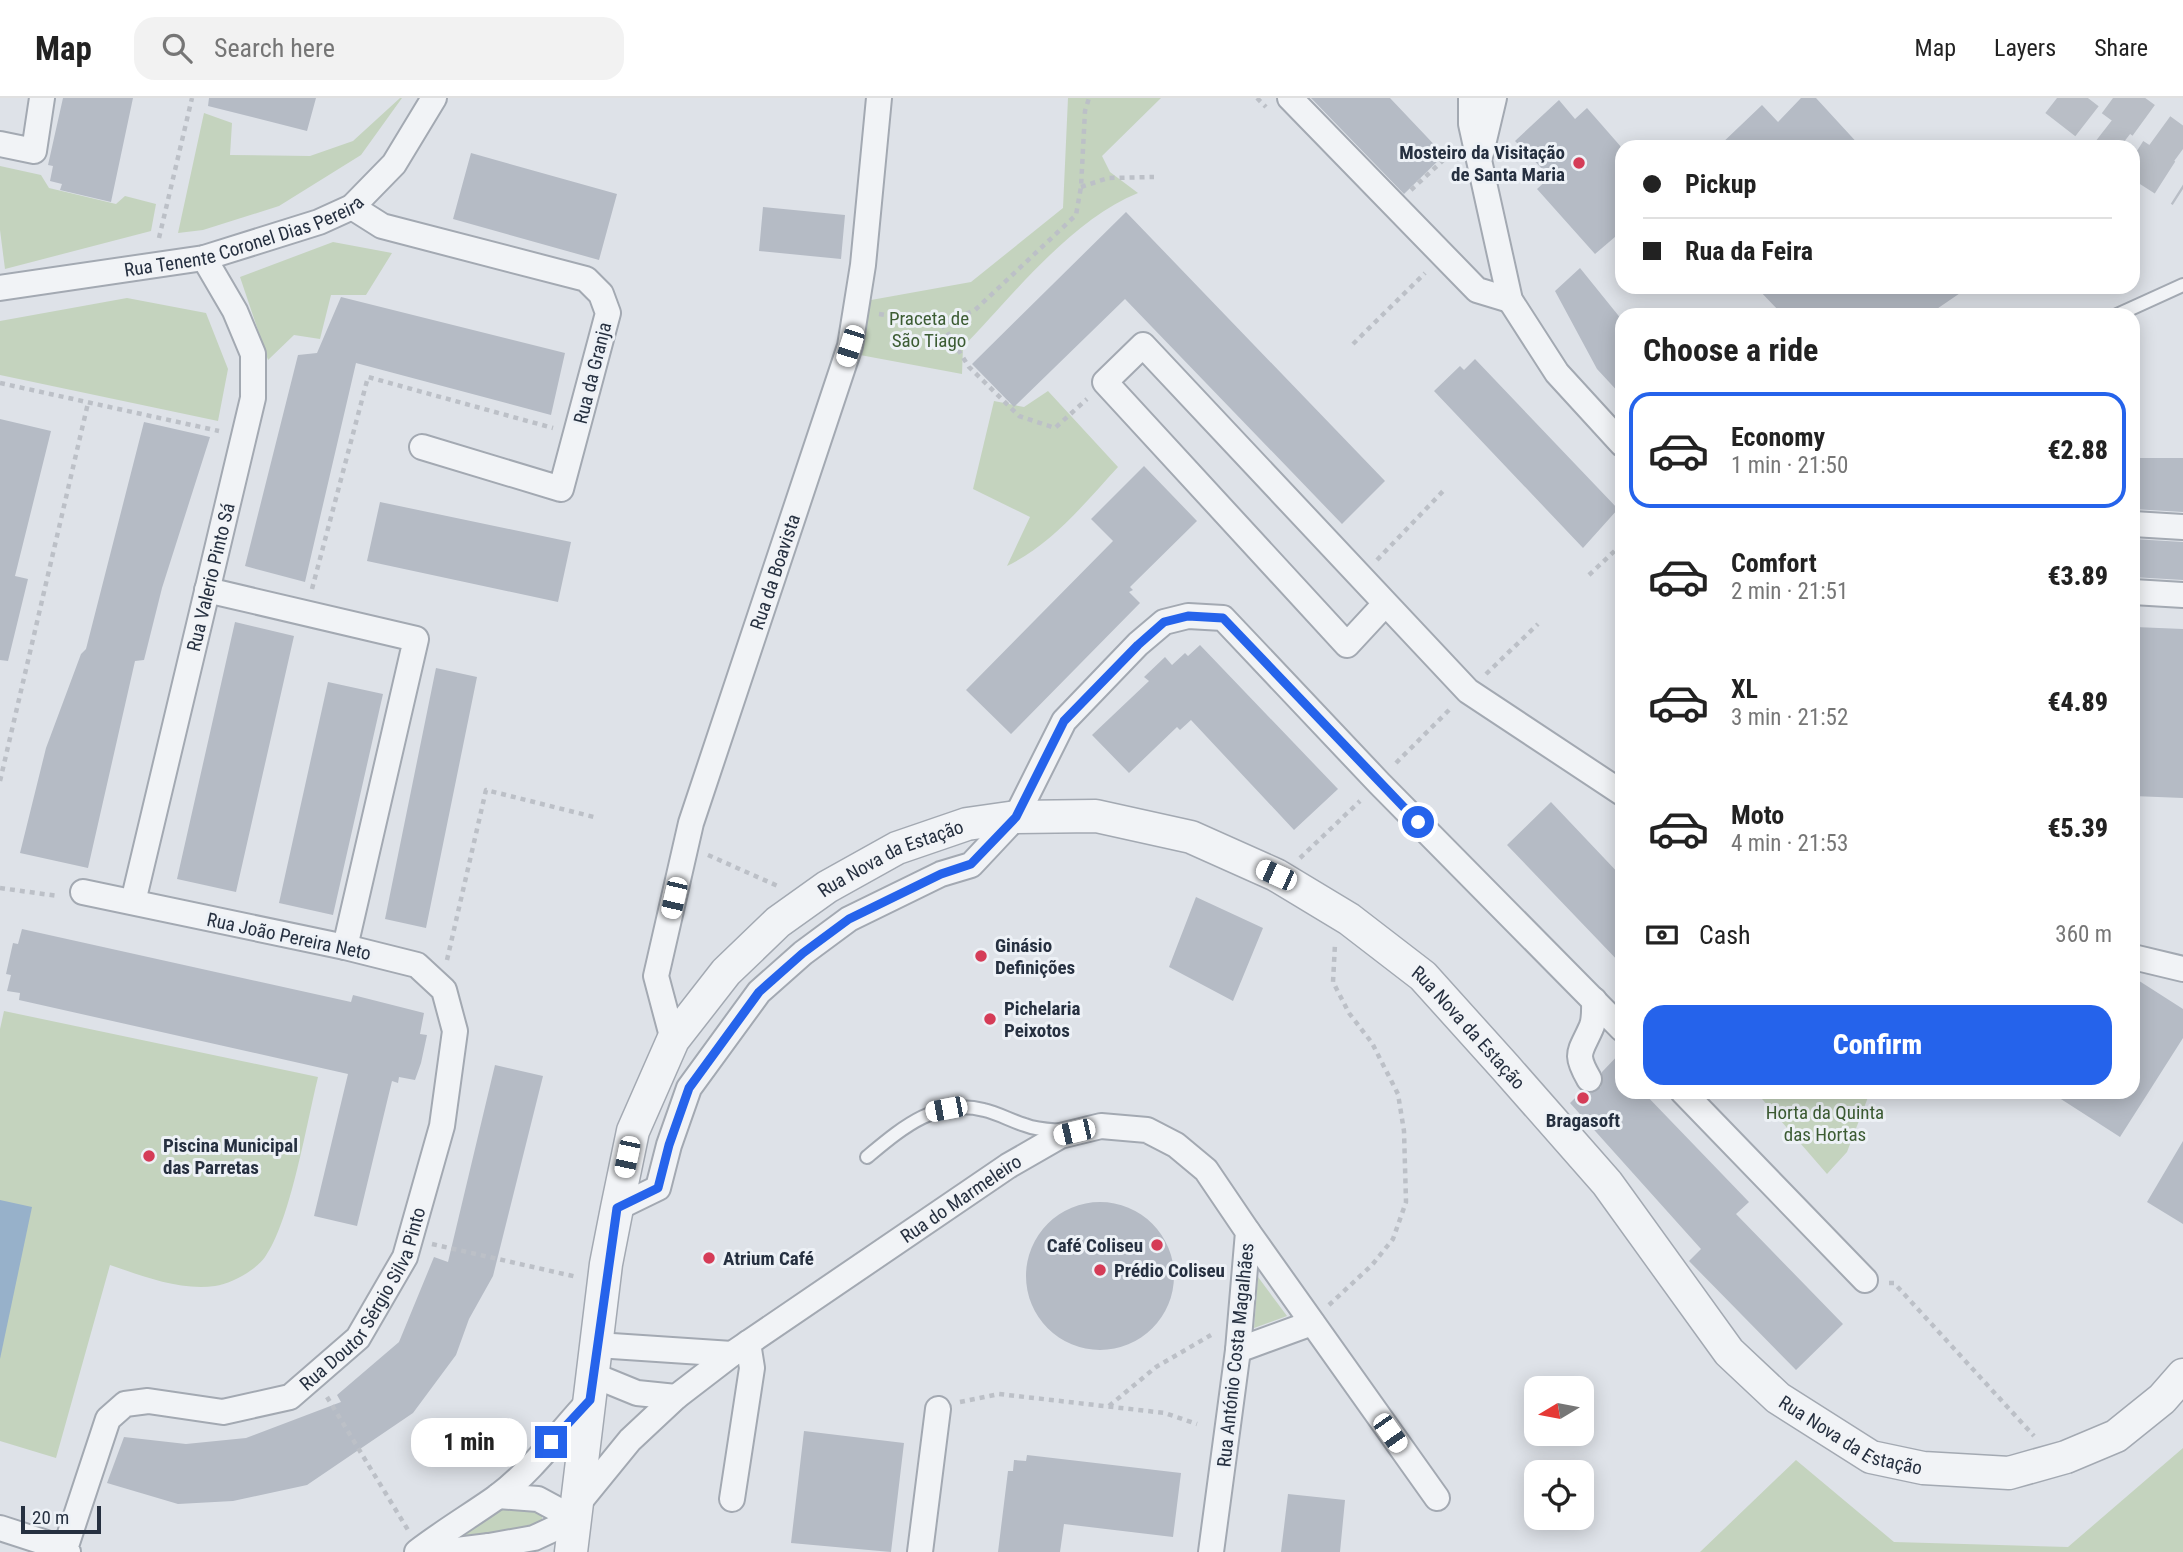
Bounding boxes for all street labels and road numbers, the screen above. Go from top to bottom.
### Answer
street label: Rua Tenente Coronel Dias Pereira [123,191,369,282]
street label: Rua da Granja [569,320,616,426]
street label: Rua Valerio Pinto Sá [182,501,240,654]
street label: Rua da Boavista [745,511,805,633]
street label: Rua Nova da Estação [813,815,967,902]
street label: Rua João Pereira Neto [205,908,373,965]
street label: Rua Nova da Estação [1407,961,1530,1094]
street label: Rua do Marmeleiro [896,1150,1026,1248]
street label: Rua Doutor Sérgio Silva Pinto [295,1205,430,1395]
street label: Rua António Costa Magalhães [1212,1242,1259,1468]
street label: Rua Nova da Estação [1775,1391,1924,1480]

